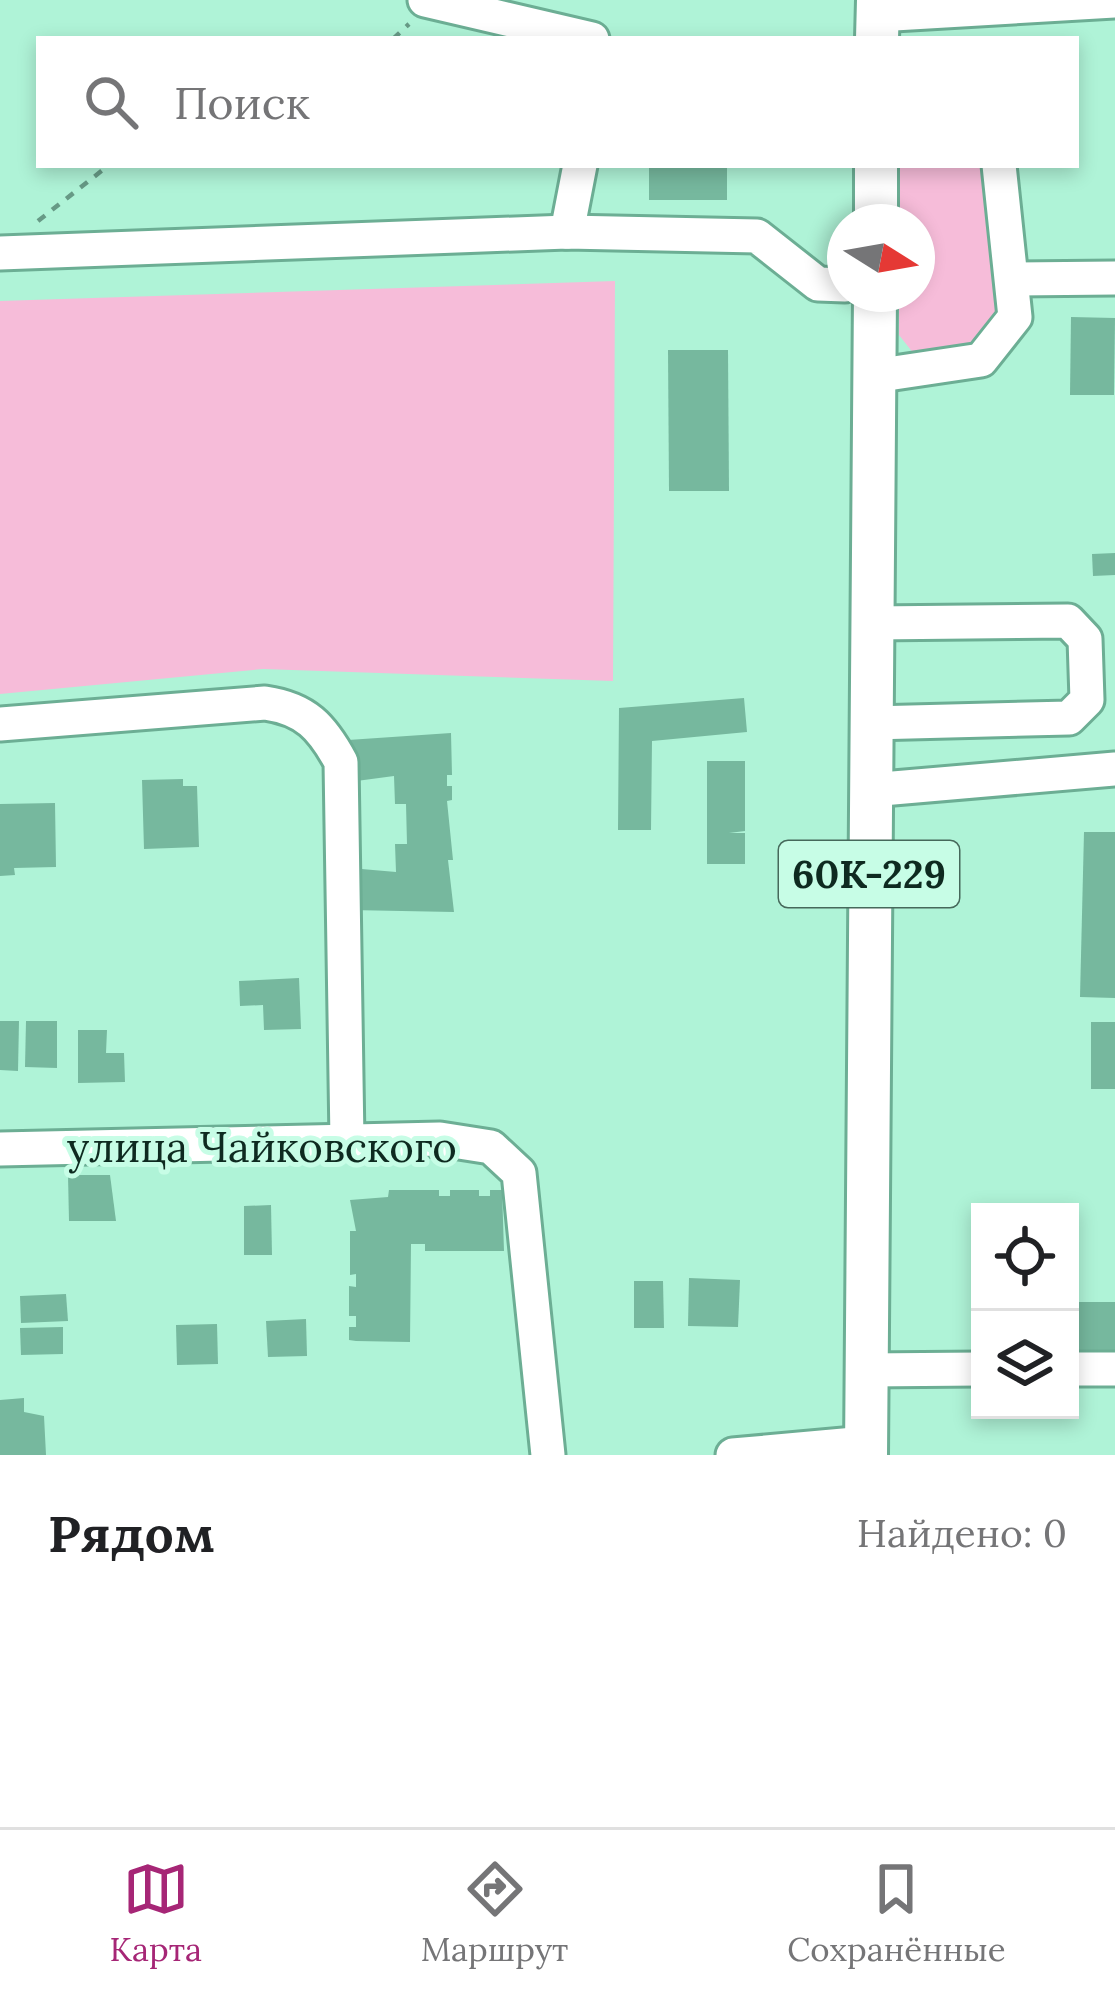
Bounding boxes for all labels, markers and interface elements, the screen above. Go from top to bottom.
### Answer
search box [36,36,1079,168]
icon: search [78,69,144,135]
text: Поиск [174,74,310,131]
north arrow [827,204,935,312]
road number: 60К-229 [779,841,959,907]
street label: улица Чайковского [67,1120,457,1174]
map controls [971,1203,1079,1419]
button: locate [971,1203,1079,1311]
button: layers [971,1311,1079,1419]
text: Рядом [48,1501,214,1566]
text: Найдено: 0 [857,1508,1067,1558]
tab: Карта [109,1856,202,1970]
tab: Маршрут [421,1856,568,1970]
tab: Сохранённые [787,1856,1006,1970]

